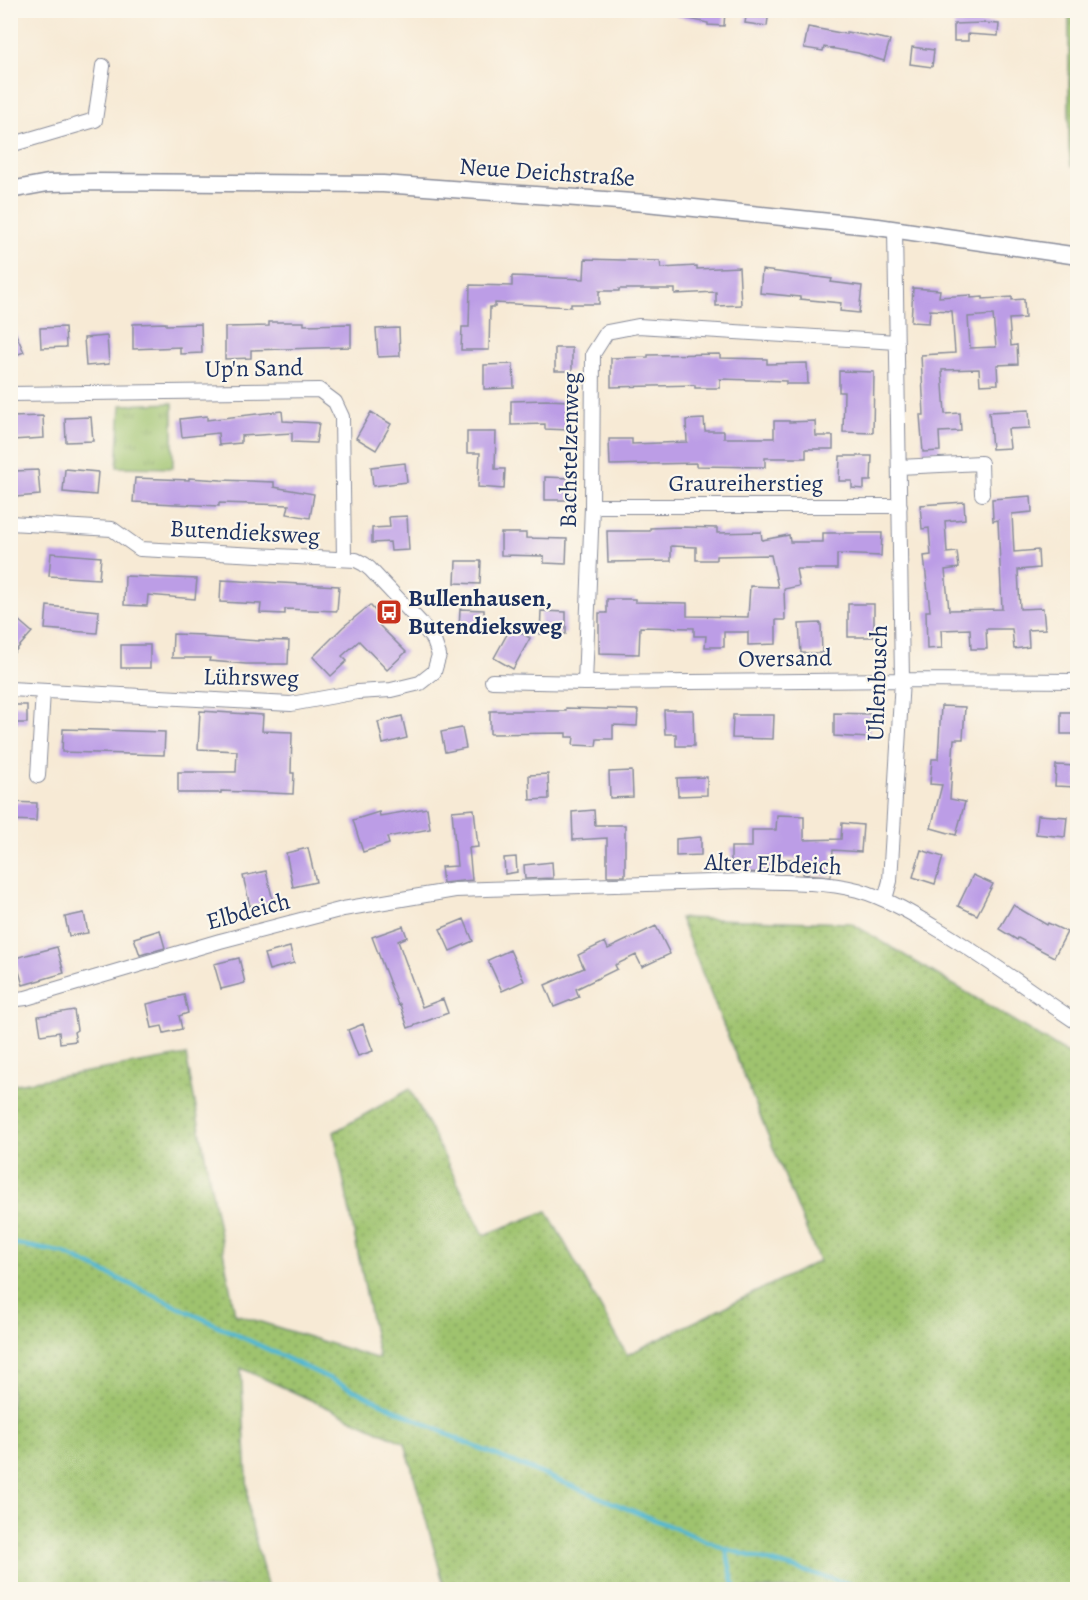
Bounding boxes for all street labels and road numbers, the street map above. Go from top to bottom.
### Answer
street label: Neue Deichstraße [458,150,636,194]
street label: Up'n Sand [204,351,304,385]
street label: Bachstelzenweg [552,372,586,528]
street label: Graureiherstieg [669,467,823,499]
street label: Butendieksweg [169,512,321,552]
street label: Uhlenbusch [859,624,895,742]
street label: Oversand [738,641,832,675]
street label: Lührsweg [203,660,299,694]
street label: Alter Elbdeich [703,846,843,882]
street label: Elbdeich [202,884,294,938]

